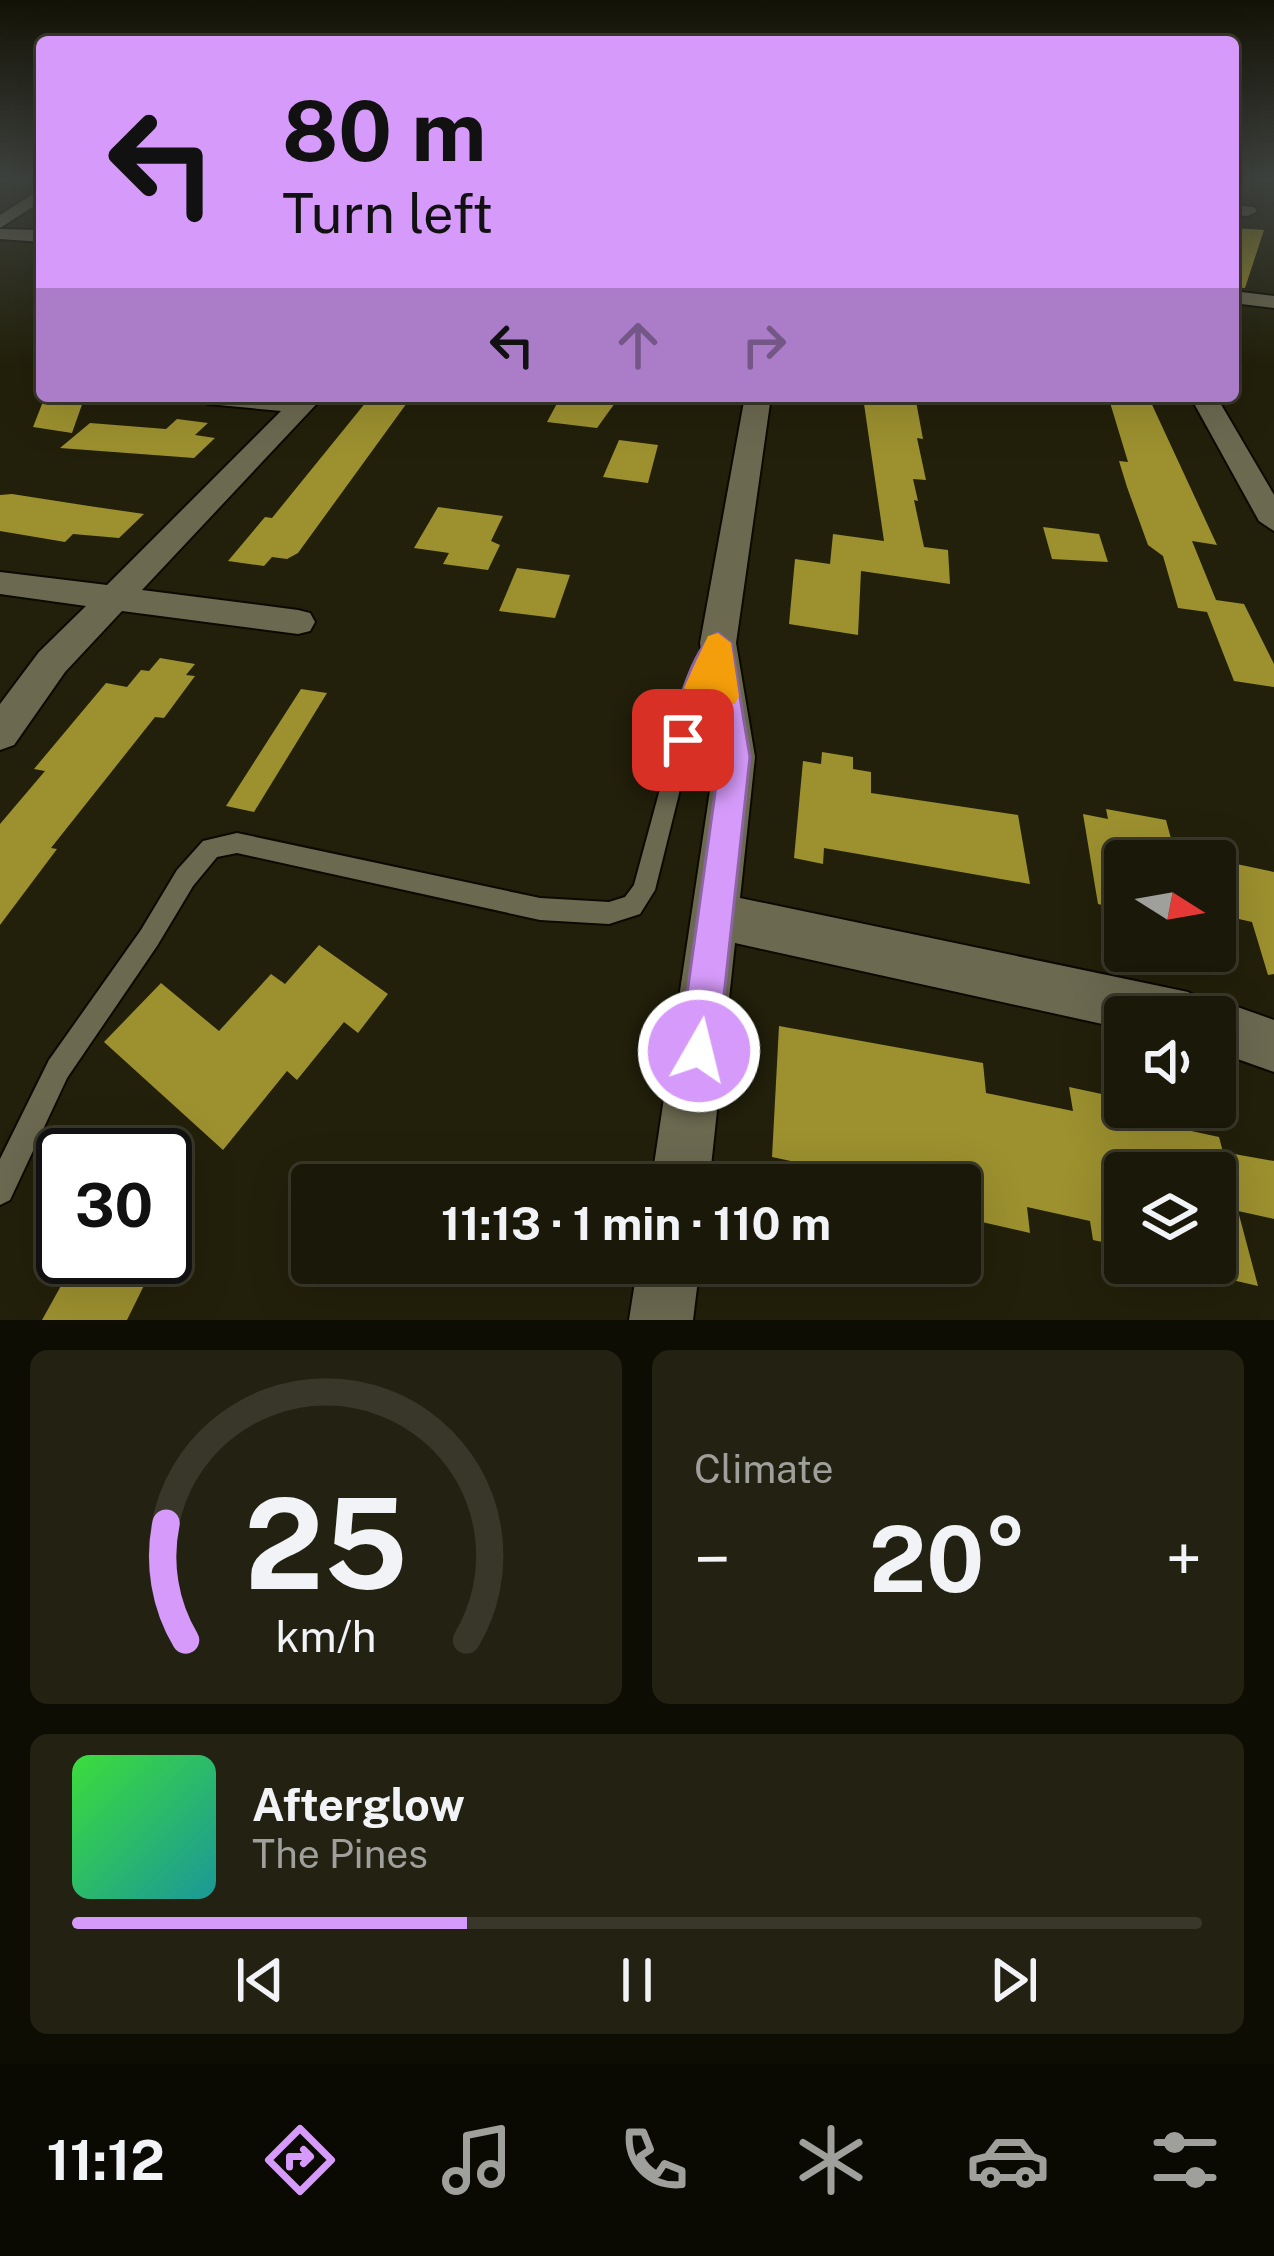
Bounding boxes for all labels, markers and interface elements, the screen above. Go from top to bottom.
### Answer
text: 80 m [282,81,486,180]
icon: left [84,84,240,240]
text: Turn left [282,182,493,245]
icon: left [479,312,545,378]
icon: ahead [605,312,671,378]
icon: right [731,312,797,378]
pin [632,689,734,791]
icon: arrive [650,707,716,773]
north arrow [1104,840,1236,972]
map controls [1104,840,1236,1284]
position arrow [636,988,762,1114]
button: sound [1104,996,1236,1128]
speed limit sign: 30 [36,1128,192,1284]
button: layers [1104,1152,1236,1284]
text: 11:13 · 1 min · 110 m [441,1197,831,1250]
text: Climate [694,1446,834,1492]
text: 25 [244,1470,408,1617]
text: 20° [869,1506,1027,1612]
text: − [694,1520,731,1598]
text: + [1165,1520,1202,1598]
text: km/h [276,1611,376,1662]
text: Afterglow [252,1778,465,1831]
text: The Pines [252,1831,428,1877]
icon: previous [227,1947,293,2013]
icon: pause [604,1947,670,2013]
icon: next [981,1947,1047,2013]
icon: directions [258,2118,342,2202]
icon: music [435,2118,519,2202]
icon: phone [612,2118,696,2202]
icon: climate [789,2118,873,2202]
icon: car [966,2118,1050,2202]
icon: filters [1143,2118,1227,2202]
text: 11:12 [47,2129,165,2192]

